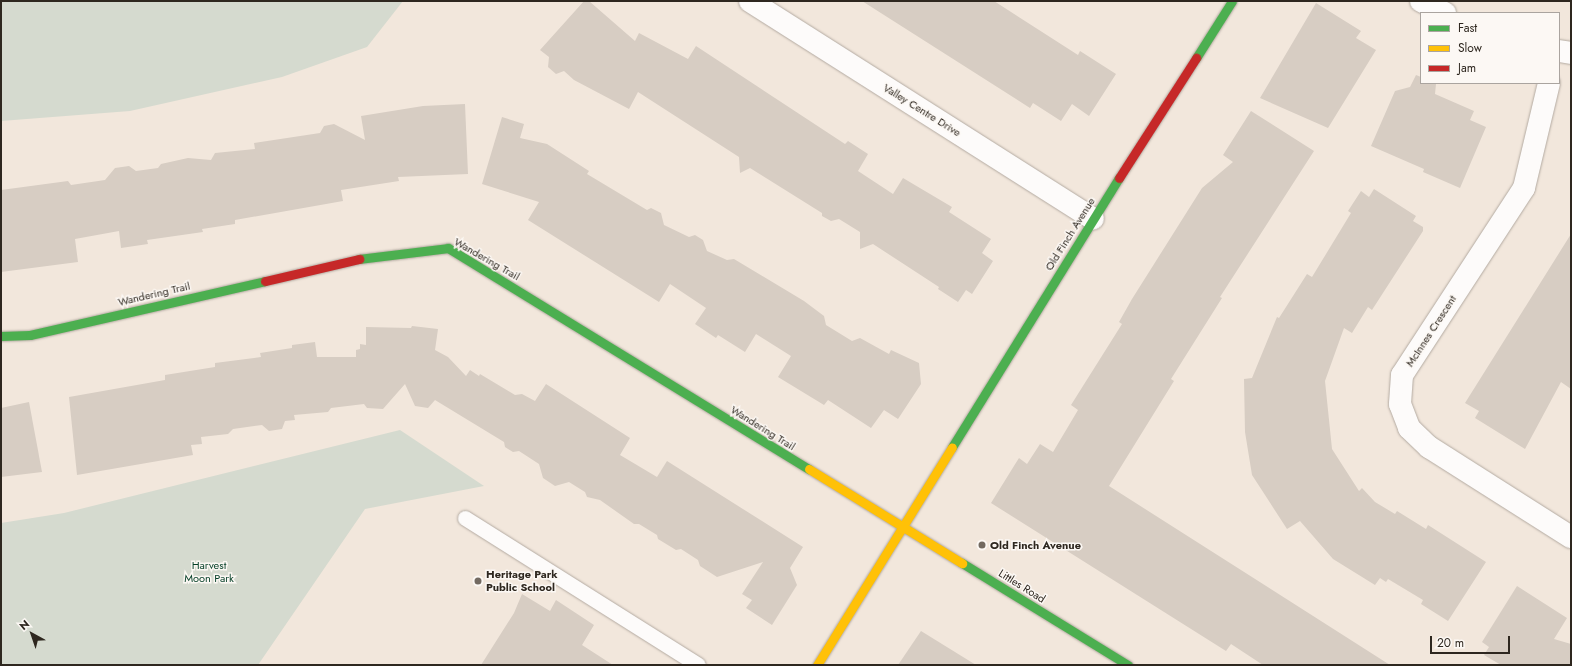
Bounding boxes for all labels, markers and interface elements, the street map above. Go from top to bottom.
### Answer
legend [1420,12,1560,84]
text: Fast [1458,19,1477,37]
text: Slow [1458,39,1482,57]
text: Jam [1458,59,1476,77]
street label: Valley Centre Drive [881,81,963,139]
street label: Old Finch Avenue [1042,195,1098,273]
street label: Wandering Trail [452,235,522,283]
street label: Wandering Trail [117,279,191,309]
street label: McInnes Crescent [1403,293,1459,369]
street label: Wandering Trail [728,403,798,453]
place label: Old Finch Avenue [990,538,1081,552]
marker: Old Finch Avenue [977,540,987,550]
park label: Harvest Moon Park [184,559,234,585]
street label: Littles Road [996,566,1048,606]
place label: Heritage Park Public School [486,568,558,594]
marker: Heritage Park Public School [473,576,483,586]
north arrow [12,614,52,654]
text: N [16,616,33,634]
scale bar [1432,628,1512,654]
text: 20 m [1437,634,1464,652]

